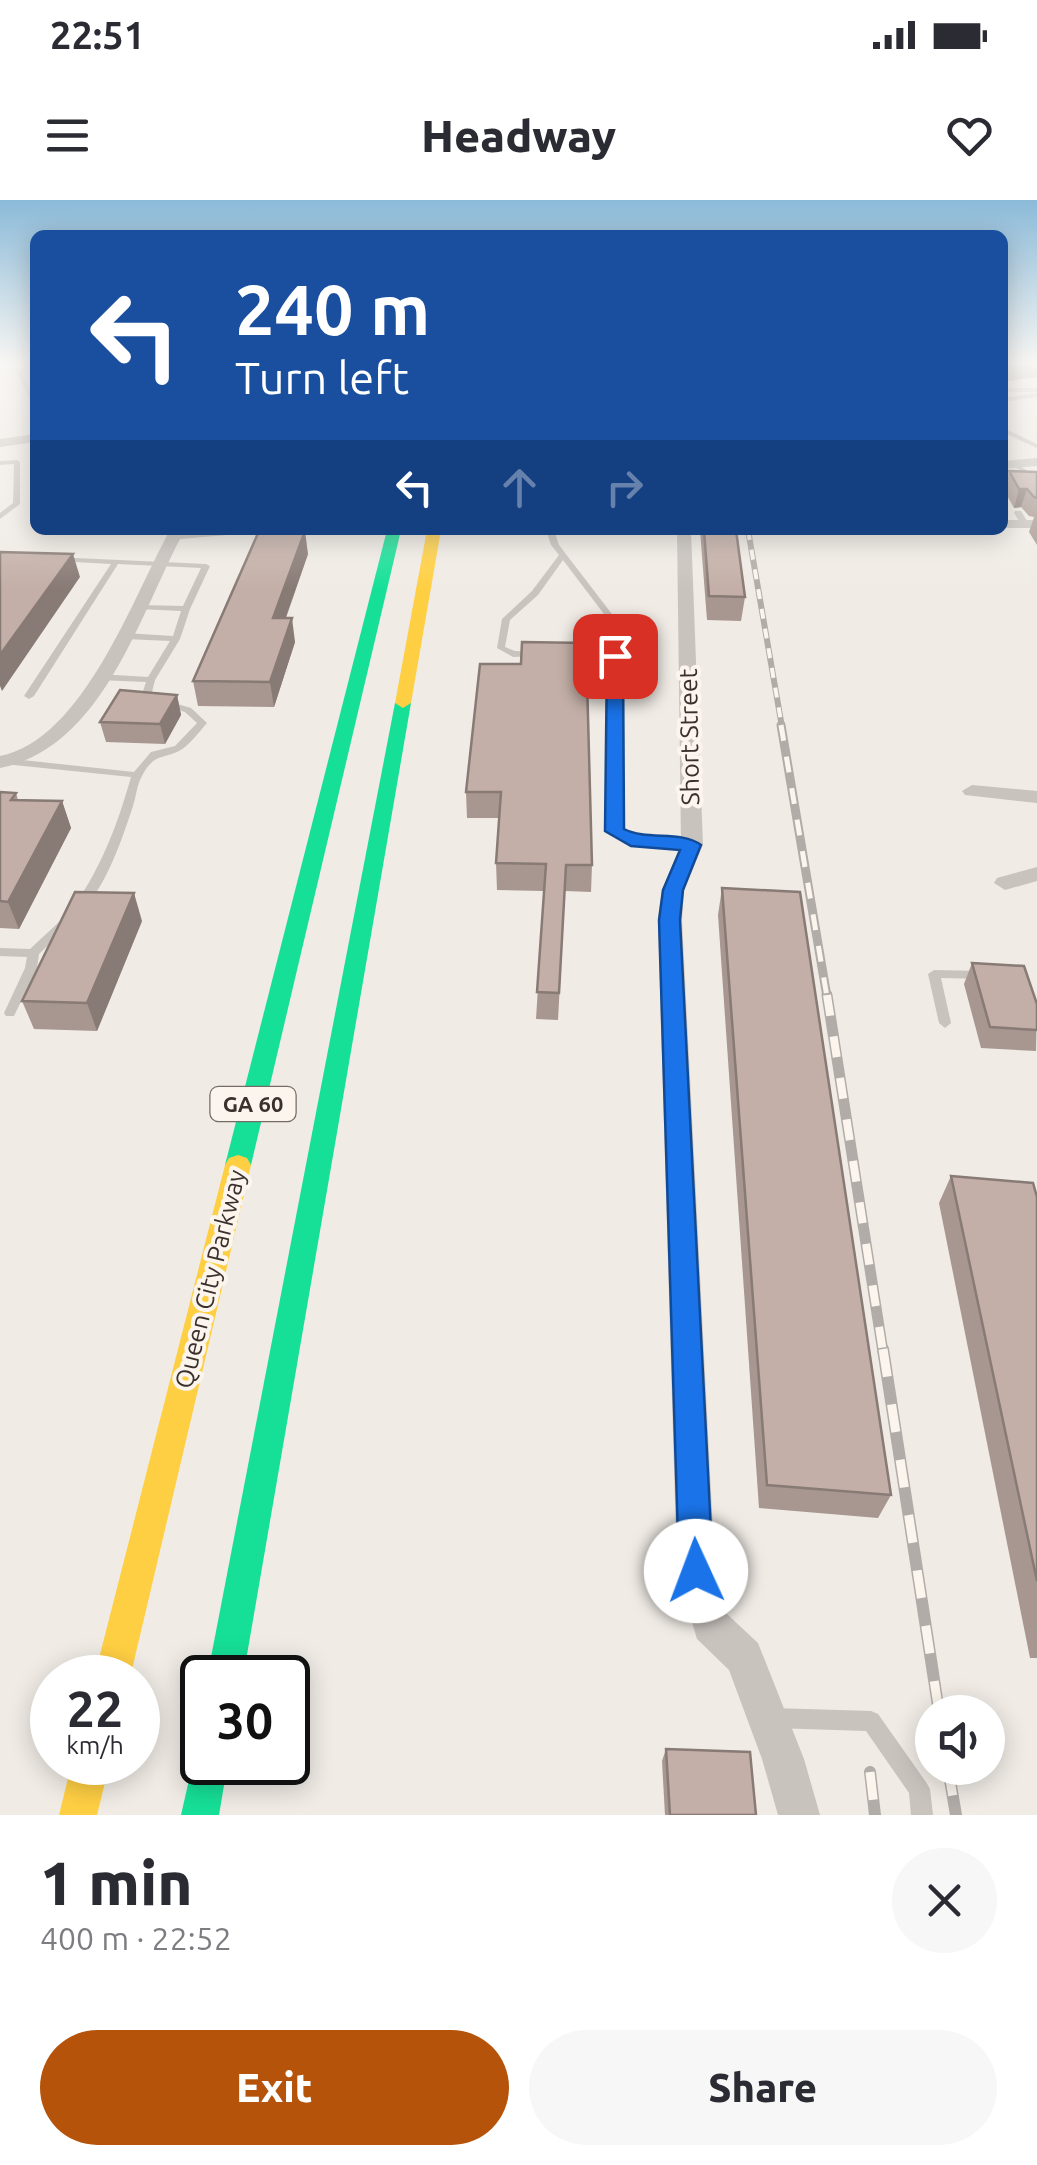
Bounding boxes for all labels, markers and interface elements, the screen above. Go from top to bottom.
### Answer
text: 22:51 [50,14,145,56]
icon: menu [40,108,95,163]
icon: heart [942,108,997,163]
text: Headway [421,110,616,161]
icon: left [70,270,200,400]
text: 240 m [235,270,430,348]
text: Turn left [235,352,409,403]
icon: left [387,460,442,515]
icon: ahead [492,460,547,515]
icon: right [597,460,652,515]
pin [573,614,658,699]
icon: arrive [588,629,643,684]
street label: Short Street [674,668,704,806]
road number: GA 60 [210,1087,296,1121]
street label: Queen City Parkway [169,1167,251,1391]
position arrow [644,1519,748,1623]
speed limit sign: 30 [180,1655,310,1785]
text: 22 [67,1680,123,1736]
map controls [915,1695,1005,1785]
button: sound [915,1695,1005,1785]
text: km/h [66,1731,124,1759]
button: close [892,1848,997,1953]
text: 1 min [40,1849,193,1916]
text: 400 m · 22:52 [40,1920,232,1956]
button: Exit [40,2030,509,2145]
button: Share [529,2030,997,2145]

